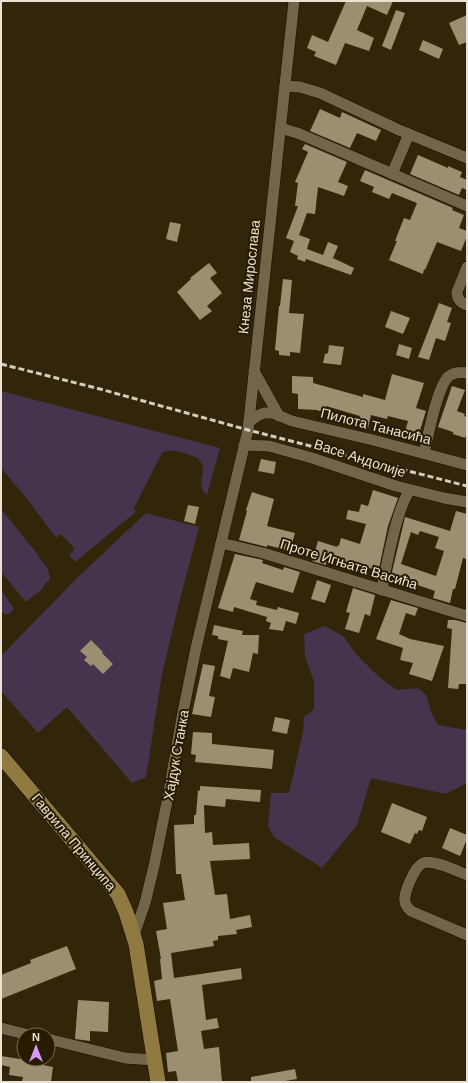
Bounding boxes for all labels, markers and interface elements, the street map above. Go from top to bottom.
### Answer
street label: Кнеза Мирослава [235,219,263,335]
street label: Пилота Танасића [319,405,433,448]
street label: Васе Андолије [312,436,408,480]
street label: Проте Игњата Васића [278,535,420,593]
street label: Хајдук Станка [160,708,192,801]
street label: Гаврила Принципа [29,790,119,894]
north arrow [16,1027,56,1067]
text: N [32,1031,40,1043]

